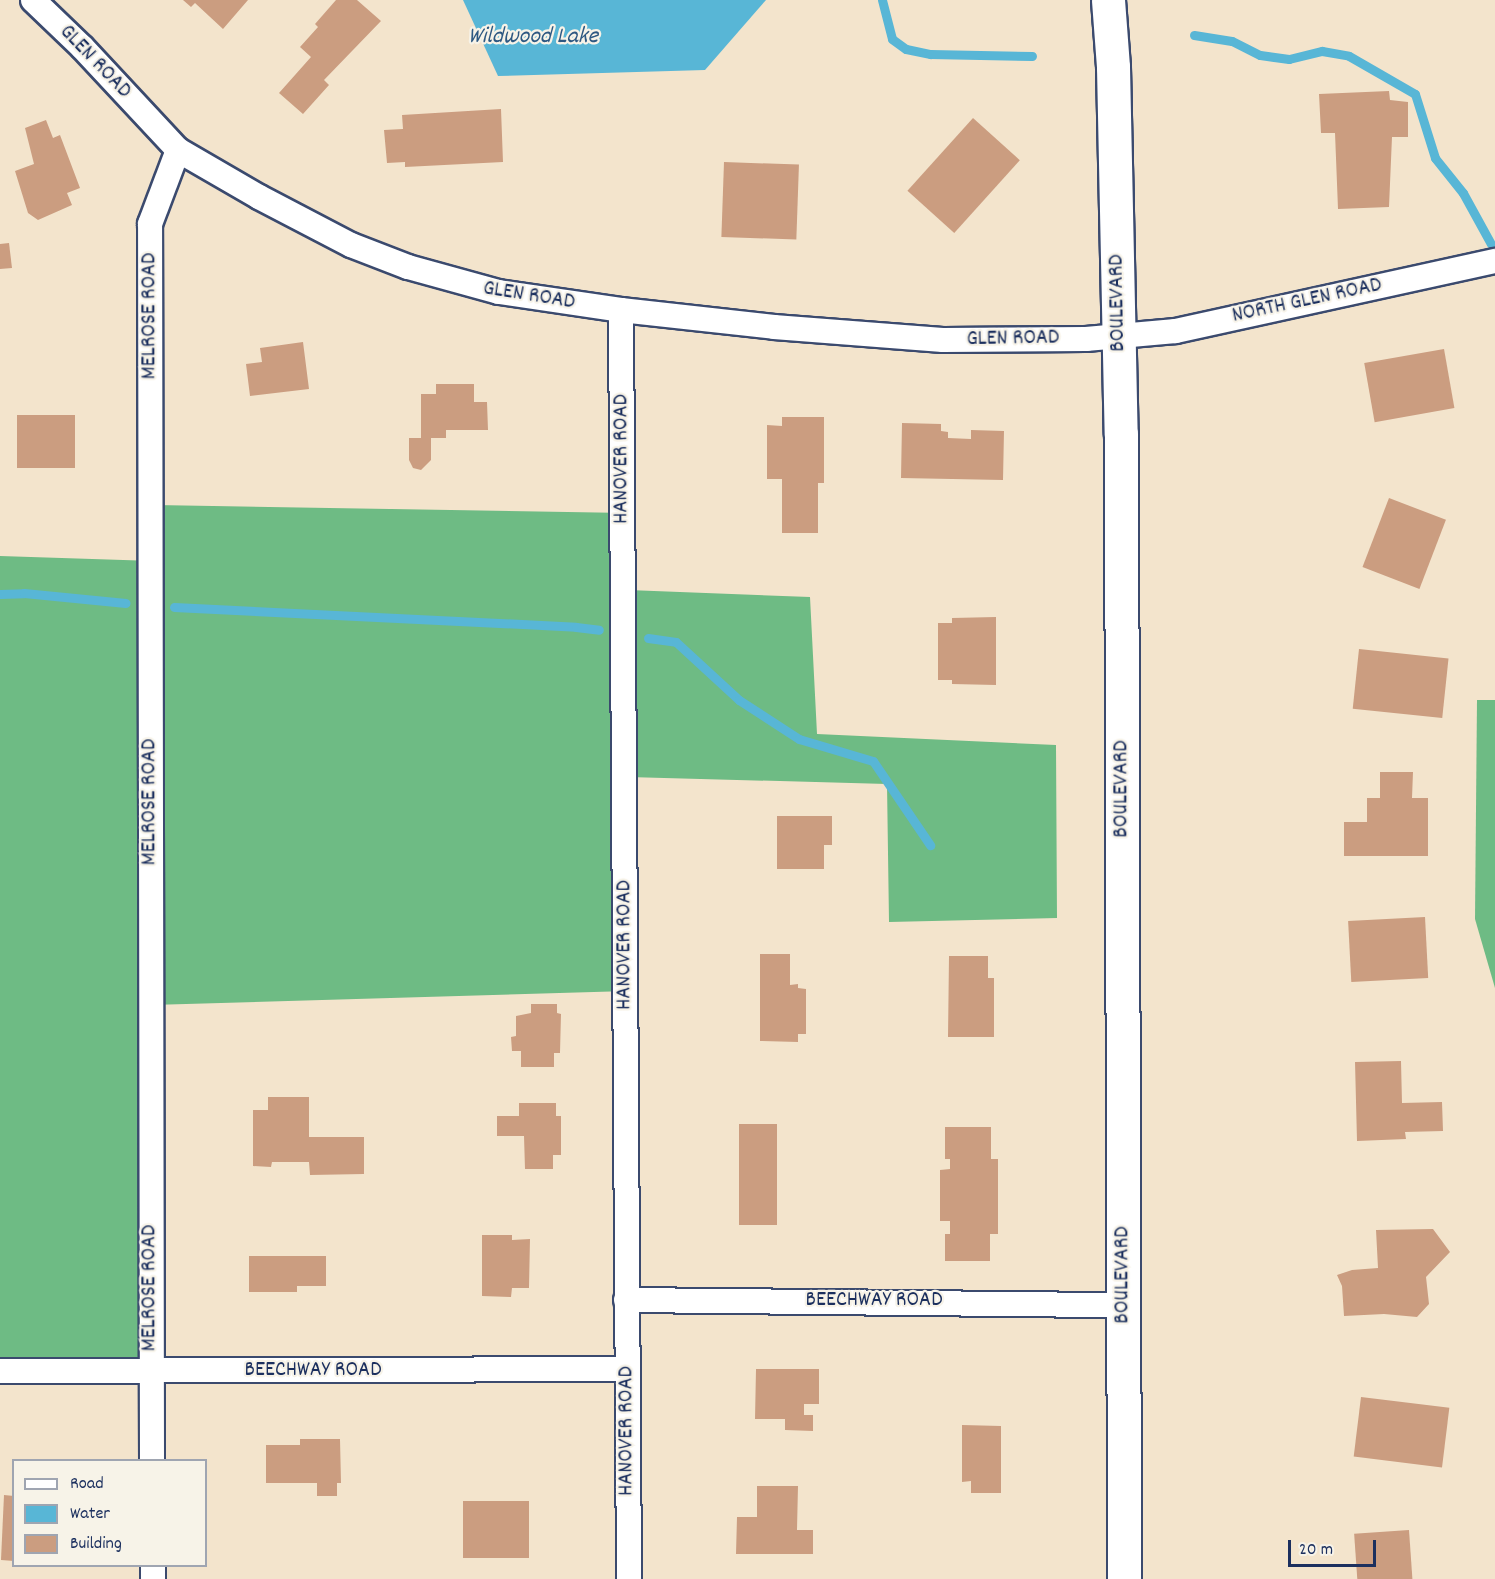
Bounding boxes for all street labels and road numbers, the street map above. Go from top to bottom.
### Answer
street label: GLEN ROAD [53,19,137,105]
street label: MELROSE ROAD [137,253,163,379]
street label: BOULEVARD [1104,254,1132,352]
street label: NORTH GLEN ROAD [1230,272,1384,330]
street label: GLEN ROAD [481,276,577,316]
street label: GLEN ROAD [966,325,1060,353]
street label: HANOVER ROAD [609,394,635,524]
street label: MELROSE ROAD [137,739,163,865]
street label: BOULEVARD [1109,740,1135,838]
street label: HANOVER ROAD [612,880,638,1010]
street label: MELROSE ROAD [137,1225,163,1351]
street label: BOULEVARD [1110,1226,1136,1324]
street label: BEECHWAY ROAD [806,1288,942,1314]
street label: BEECHWAY ROAD [245,1358,381,1384]
street label: HANOVER ROAD [614,1366,640,1496]

